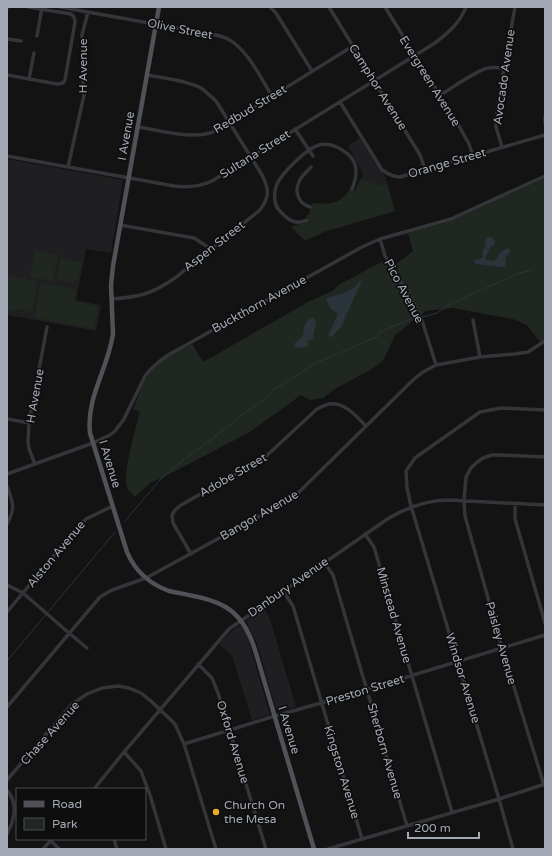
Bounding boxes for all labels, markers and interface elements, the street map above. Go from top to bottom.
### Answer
street label: Olive Street [146,16,214,42]
street label: Avocado Avenue [490,28,518,126]
street label: Evergreen Avenue [397,33,464,129]
street label: H Avenue [76,38,90,94]
street label: Camphor Avenue [346,41,410,133]
street label: Redbud Street [211,81,289,136]
street label: I Avenue [115,110,137,162]
street label: Sultana Street [217,127,293,181]
street label: Orange Street [407,145,488,181]
street label: Aspen Street [181,218,248,274]
street label: Pico Avenue [381,257,427,326]
street label: Buckthorn Avenue [209,272,309,336]
street label: H Avenue [23,367,47,424]
street label: I Avenue [96,438,124,490]
street label: Adobe Street [197,450,270,500]
street label: Bangor Avenue [217,487,301,543]
street label: Alston Avenue [24,518,88,590]
street label: Danbury Avenue [245,554,331,620]
street label: Minstead Avenue [374,565,414,665]
street label: Paisley Avenue [482,600,520,686]
street label: Windsor Avenue [443,631,483,725]
street label: Preston Street [324,671,406,709]
street label: Chase Avenue [18,698,82,768]
street label: Oxford Avenue [214,699,252,785]
street label: Sherborn Avenue [365,702,405,801]
street label: I Avenue [275,704,303,756]
street label: Kingston Avenue [321,724,363,821]
legend [16,788,146,840]
text: Road [52,797,82,811]
place label: Church On the Mesa [224,798,285,826]
marker: Church On the Mesa [211,807,221,817]
scale bar [408,814,479,840]
text: Park [52,817,78,831]
text: 200 m [414,821,451,835]

